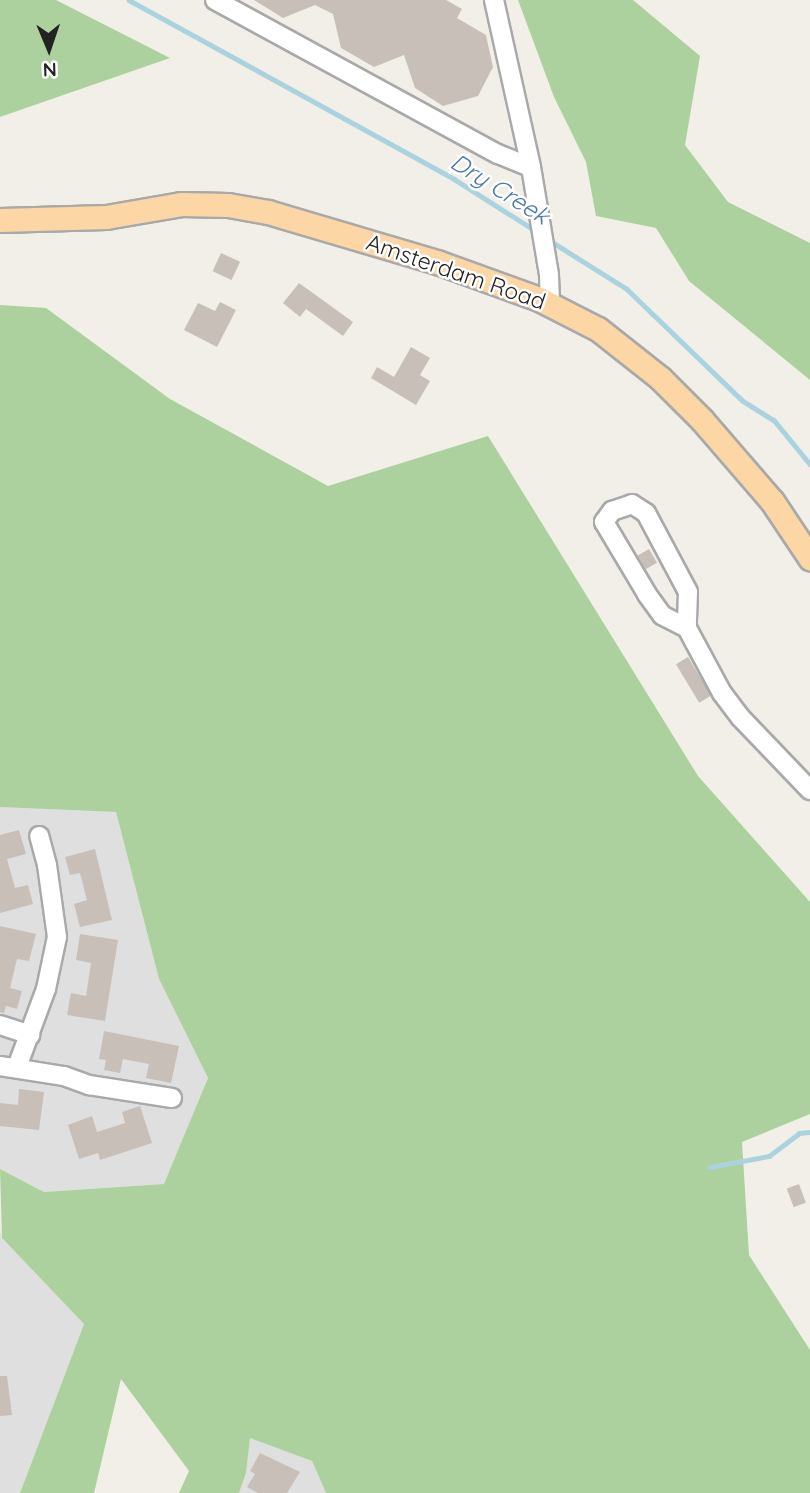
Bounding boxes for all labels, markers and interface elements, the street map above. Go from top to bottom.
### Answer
north arrow [14,14,84,84]
text: N [42,58,57,82]
water label: Dry Creek [445,147,555,231]
street label: Amsterdam Road [363,228,549,316]

